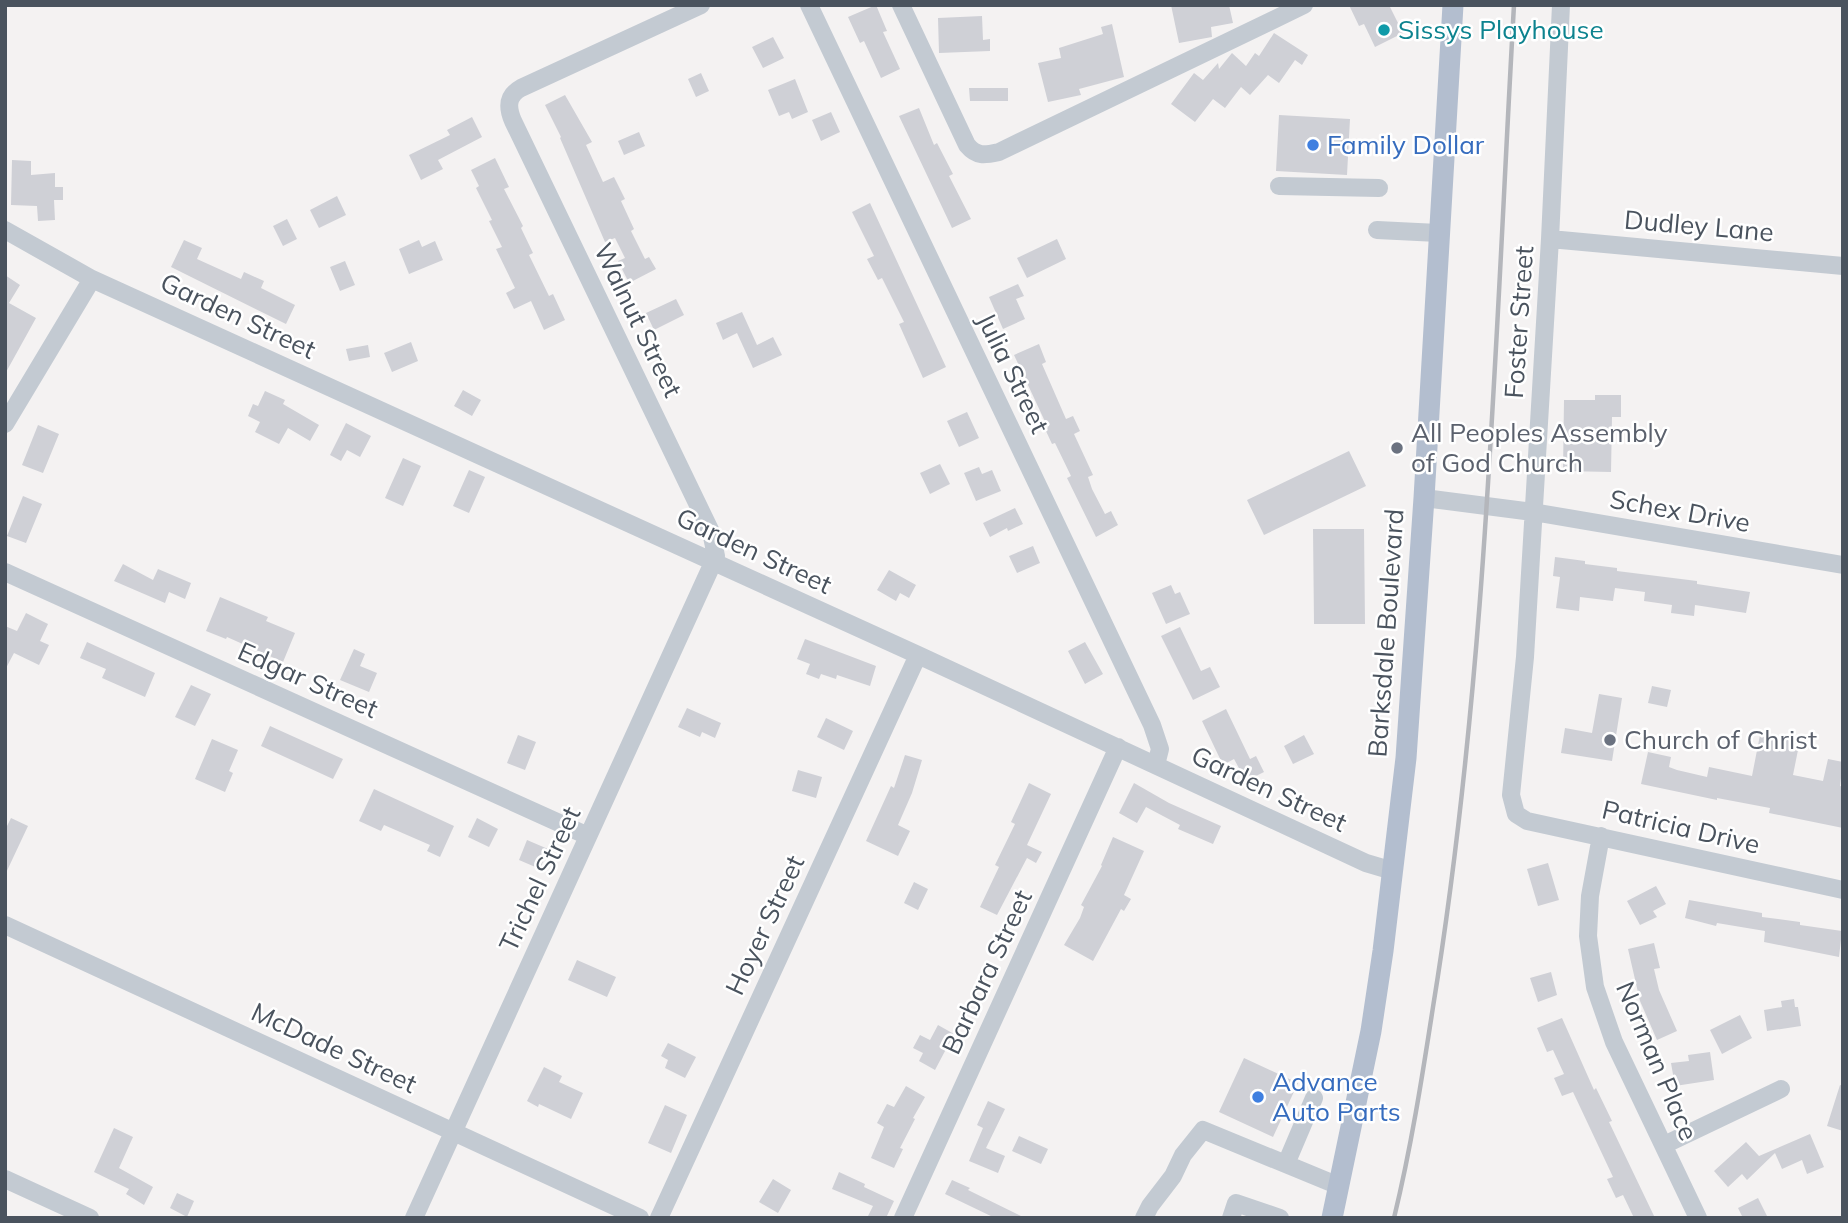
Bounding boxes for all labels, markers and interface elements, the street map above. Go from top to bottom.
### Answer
place label: Sissys Playhouse [1398,13,1604,46]
marker: Sissys Playhouse [1376,22,1392,38]
place label: Family Dollar [1327,128,1485,161]
marker: Family Dollar [1305,137,1321,153]
street label: Dudley Lane [1623,203,1775,248]
street label: Walnut Street [587,237,690,402]
street label: Foster Street [1497,245,1540,399]
street label: Garden Street [155,265,321,366]
street label: Julia Street [970,307,1057,439]
place label: All Peoples Assembly of God Church [1411,416,1668,479]
marker: All Peoples Assembly of God Church [1389,440,1405,456]
street label: Schex Drive [1607,482,1753,539]
street label: Garden Street [671,500,837,601]
street label: Barksdale Boulevard [1360,508,1411,758]
street label: Edgar Street [233,634,384,725]
place label: Church of Christ [1624,723,1817,756]
marker: Church of Christ [1602,732,1618,748]
street label: Garden Street [1186,738,1352,839]
street label: Patricia Drive [1599,792,1763,861]
street label: Trichel Street [492,801,588,957]
street label: Hoyer Street [718,850,811,1000]
street label: Barbara Street [934,884,1039,1059]
street label: Norman Place [1609,976,1706,1145]
street label: McDade Street [246,995,422,1100]
place label: Advance Auto Parts [1272,1065,1401,1128]
marker: Advance Auto Parts [1250,1089,1266,1105]

